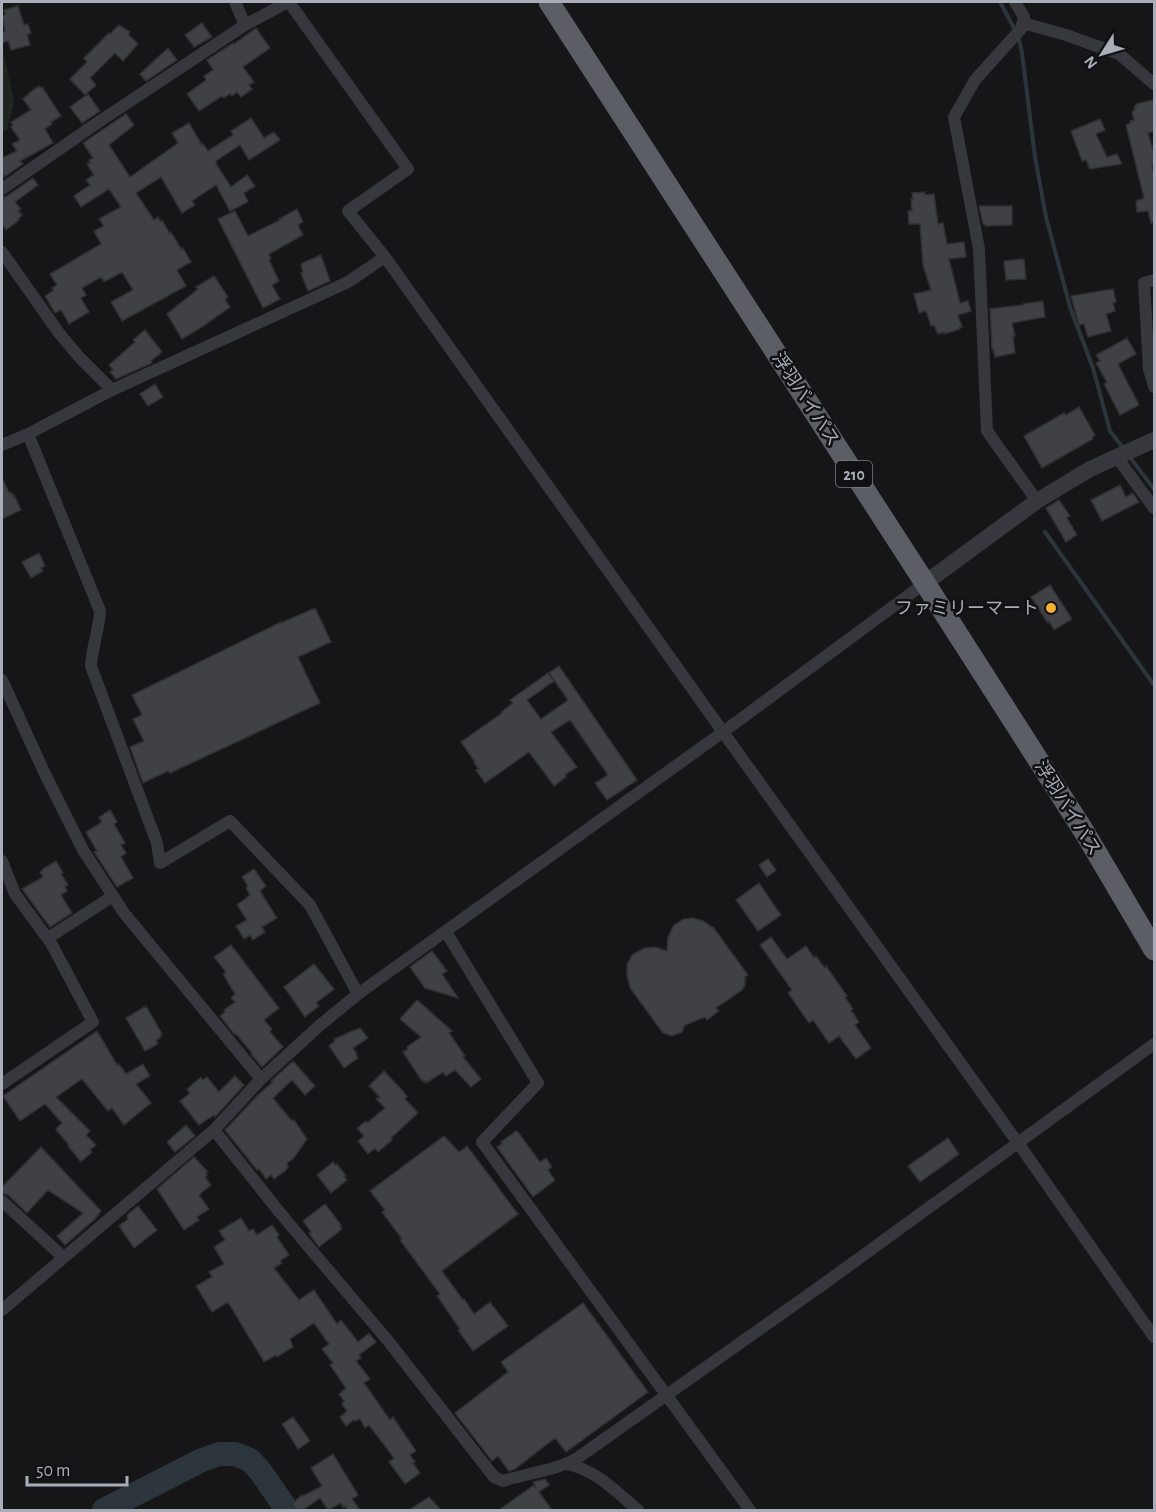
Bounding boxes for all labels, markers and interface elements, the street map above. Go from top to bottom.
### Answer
north arrow [1072,24,1132,84]
text: N [1081,53,1101,72]
street label: 浮羽バイパス [768,348,844,450]
road number: 210 [836,461,872,487]
place label: ファミリーマート [895,600,1039,618]
marker: ファミリーマート [1044,601,1058,615]
street label: 浮羽バイパス [1031,757,1105,859]
scale bar [27,1449,128,1487]
text: 50 m [36,1462,70,1480]

